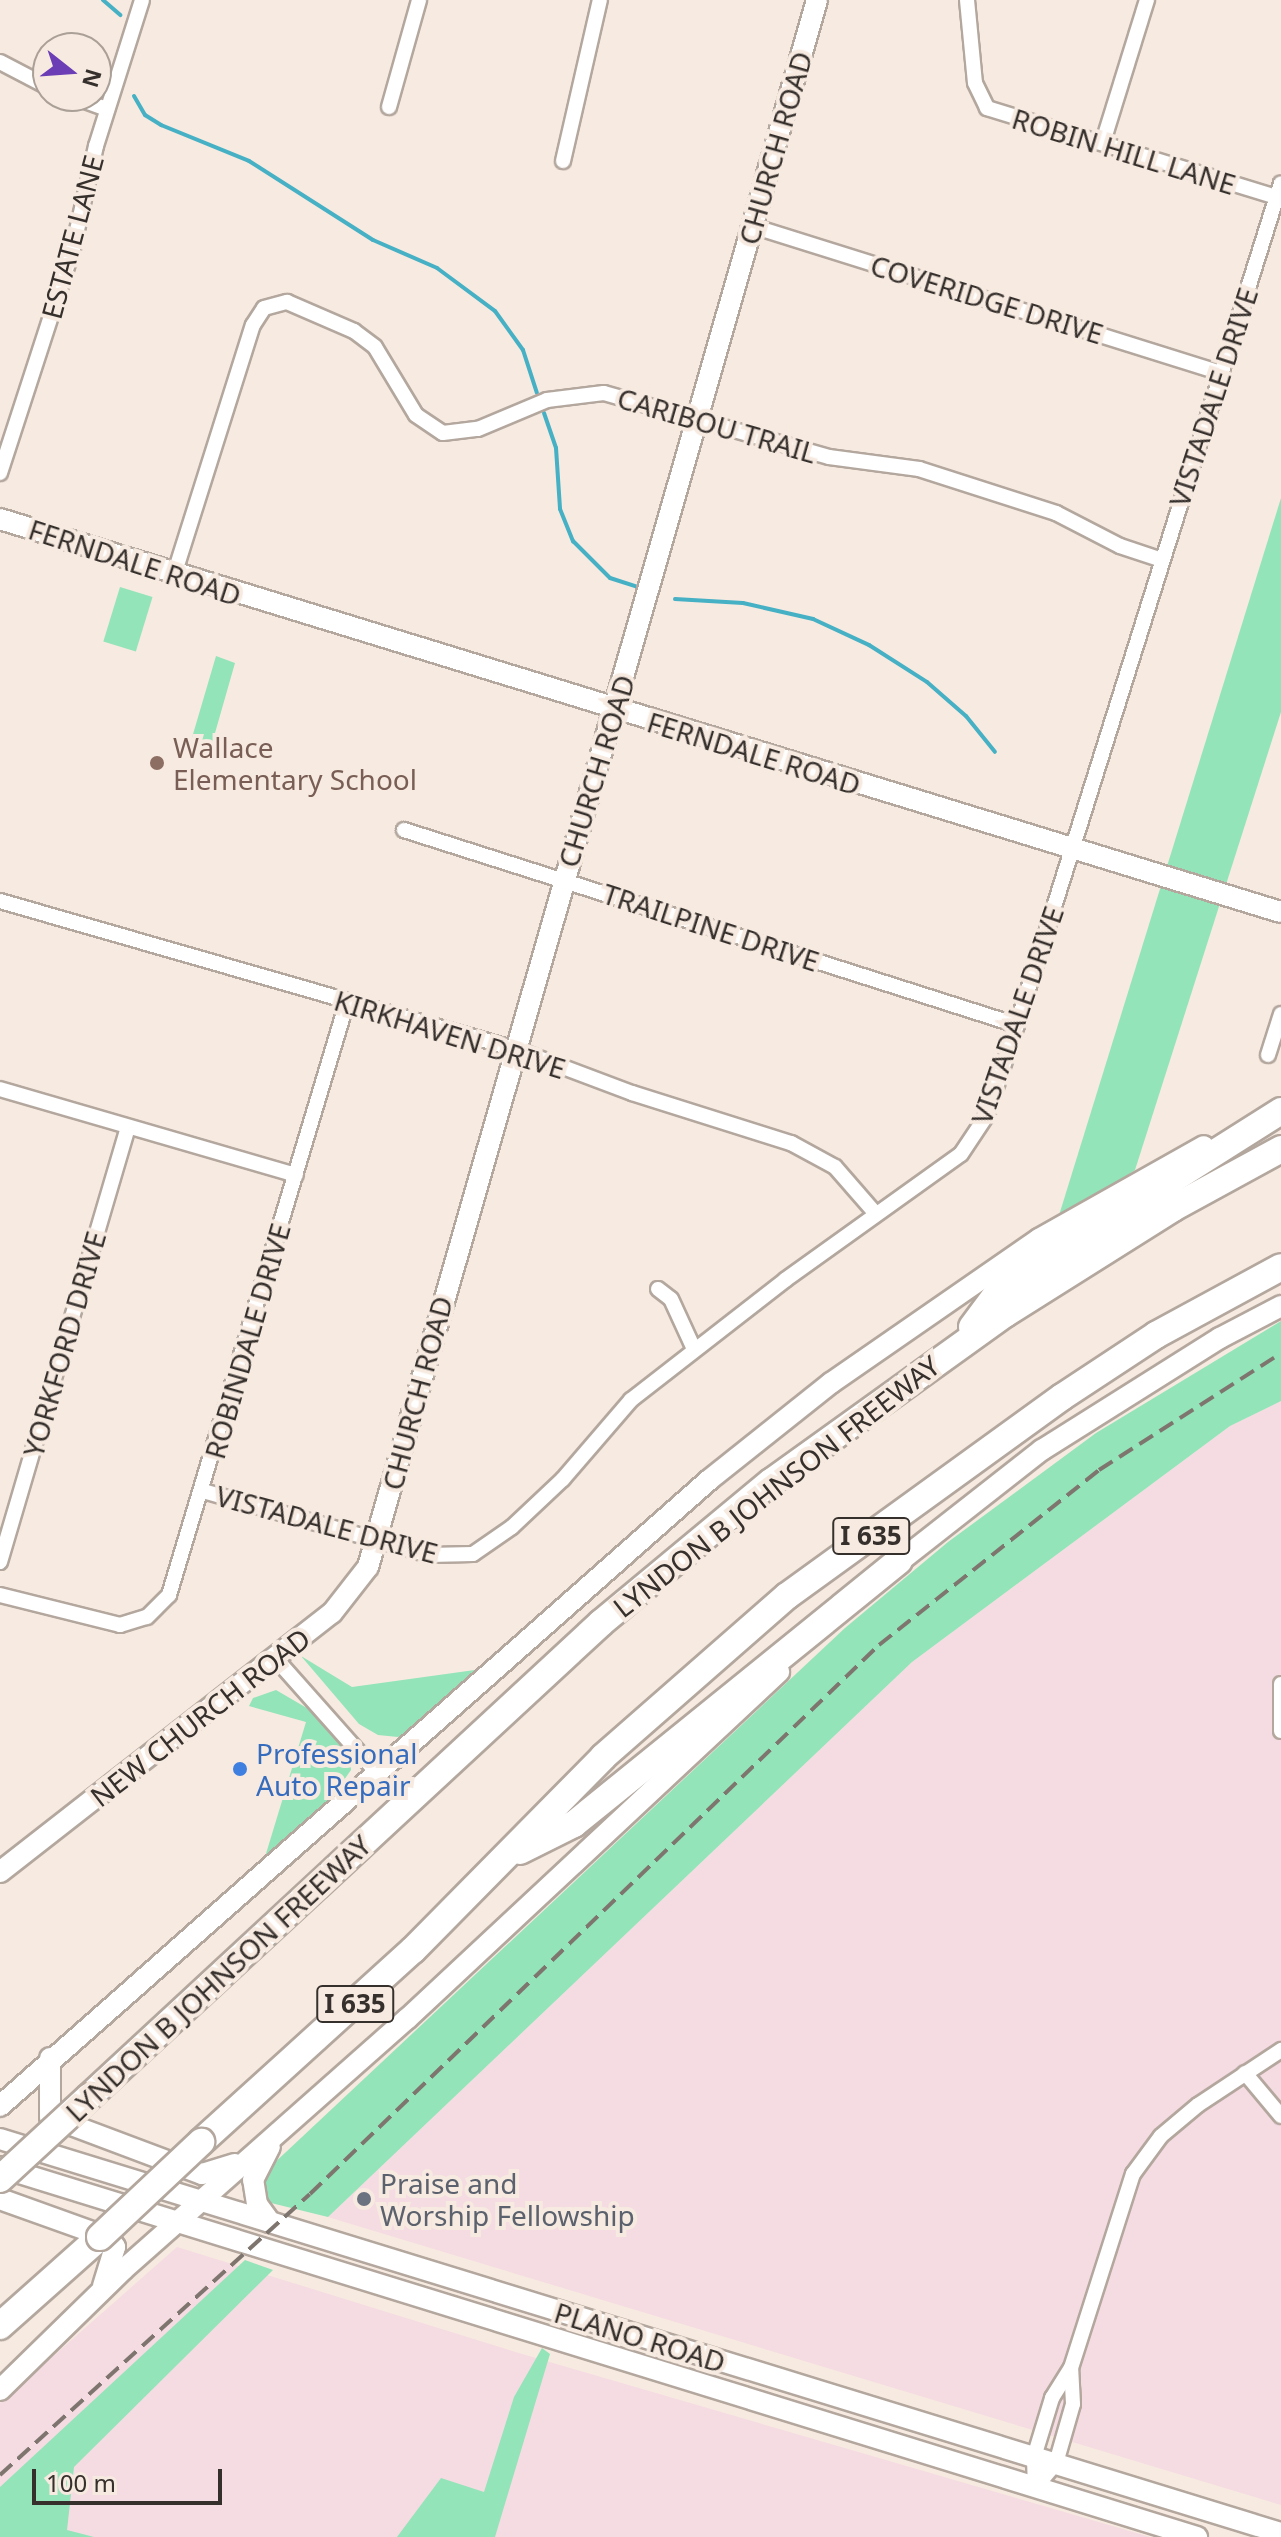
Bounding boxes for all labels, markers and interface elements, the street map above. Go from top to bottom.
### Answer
north arrow [32,32,112,112]
street label: CHURCH ROAD [731,48,819,248]
text: N [76,65,110,91]
street label: ROBIN HILL LANE [1008,101,1240,201]
street label: ESTATE LANE [34,151,110,323]
street label: COVERIDGE DRIVE [867,248,1107,350]
street label: VISTADALE DRIVE [1162,283,1264,511]
street label: CARIBOU TRAIL [614,381,820,469]
street label: FERNDALE ROAD [25,512,245,612]
street label: CHURCH ROAD [551,671,641,871]
street label: FERNDALE ROAD [643,705,865,801]
place label: Wallace Elementary School [173,730,417,796]
marker: Wallace Elementary School [148,754,166,772]
street label: TRAILPINE DRIVE [599,876,823,978]
street label: VISTADALE DRIVE [964,902,1070,1128]
street label: KIRKHAVEN DRIVE [330,983,570,1085]
street label: ROBINDALE DRIVE [197,1219,297,1463]
street label: YORKFORD DRIVE [16,1227,112,1461]
street label: CHURCH ROAD [375,1292,459,1494]
street label: LYNDON B JOHNSON FREEWAY [606,1348,946,1624]
street label: VISTADALE DRIVE [212,1478,442,1570]
road number: I 635 [831,1514,911,1558]
street label: NEW CHURCH ROAD [84,1621,316,1813]
place label: Professional Auto Repair [256,1736,418,1802]
marker: Professional Auto Repair [231,1760,249,1778]
street label: LYNDON B JOHNSON FREEWAY [59,1828,377,2128]
road number: I 635 [315,1982,395,2026]
place label: Praise and Worship Fellowship [380,2166,635,2232]
marker: Praise and Worship Fellowship [355,2190,373,2208]
street label: PLANO ROAD [550,2295,730,2379]
scale bar [36,2453,226,2503]
text: 100 m [46,2466,116,2499]

